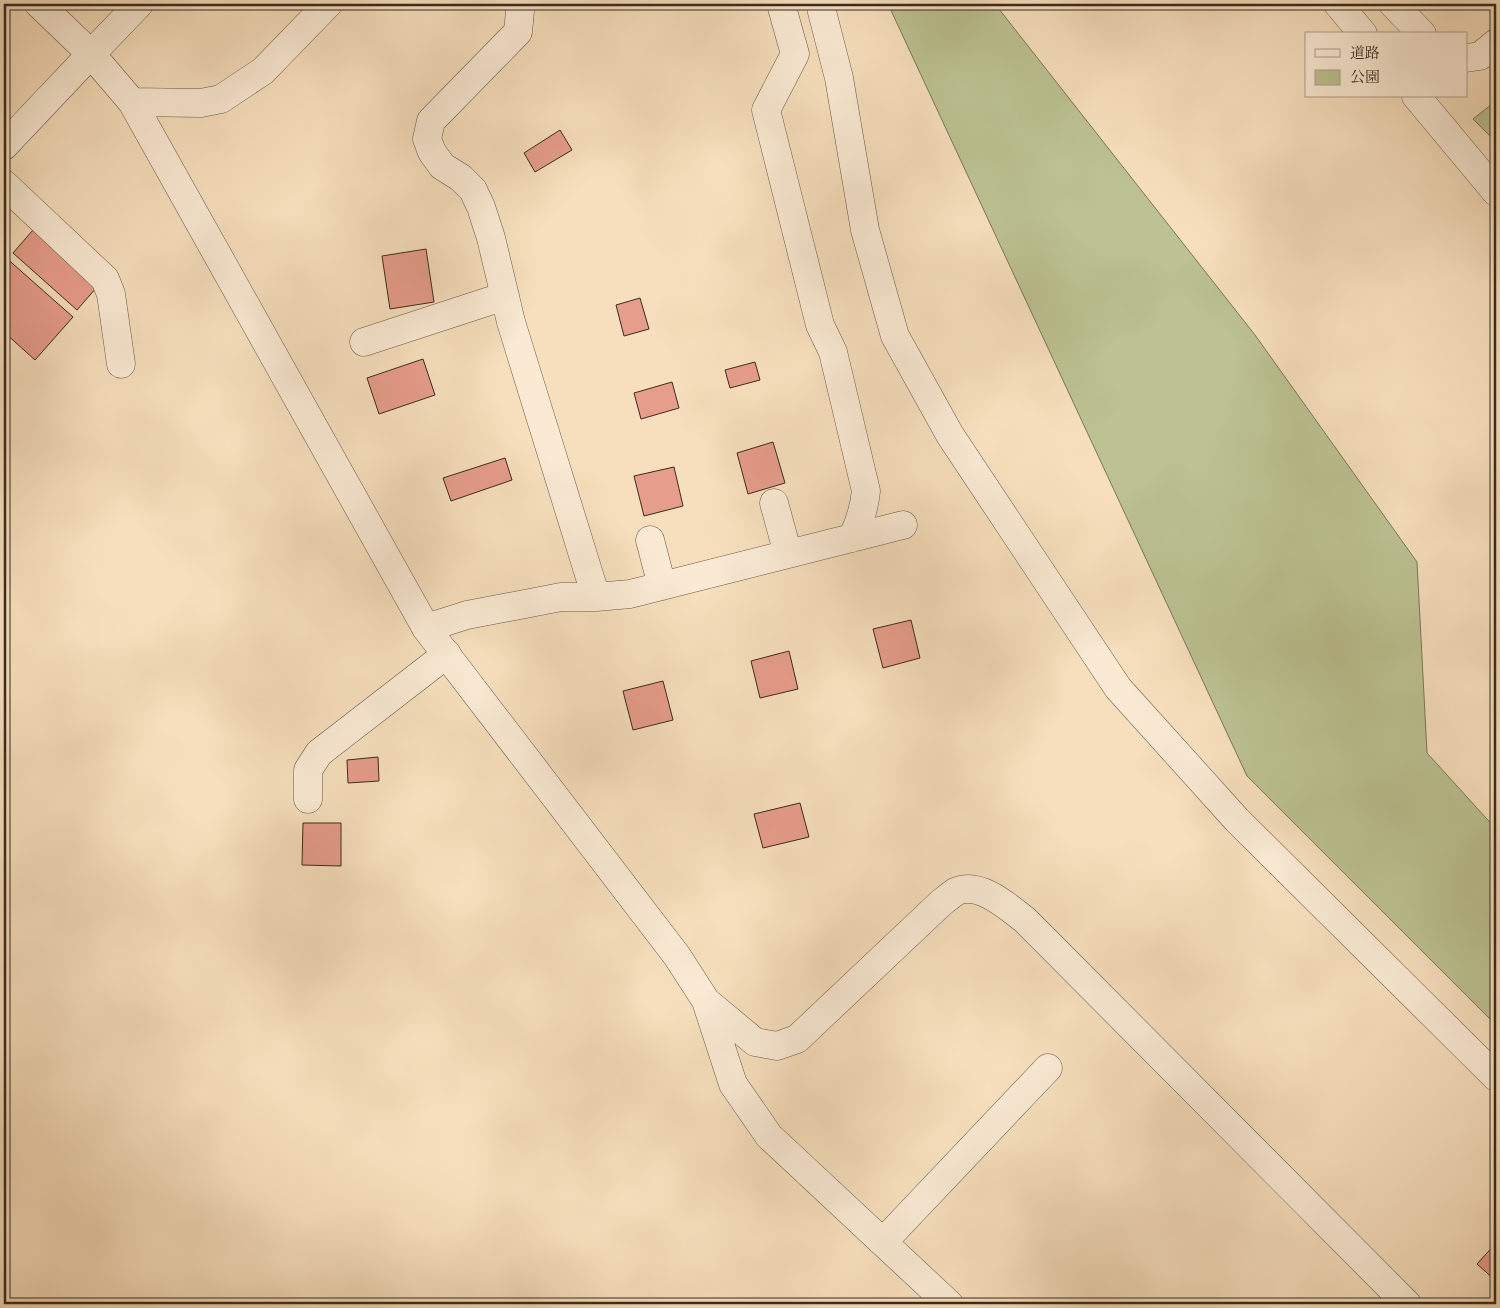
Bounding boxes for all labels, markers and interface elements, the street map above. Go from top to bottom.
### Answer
legend [1305,32,1468,98]
text: 道路 [1350,44,1380,63]
text: 公園 [1350,68,1380,87]

